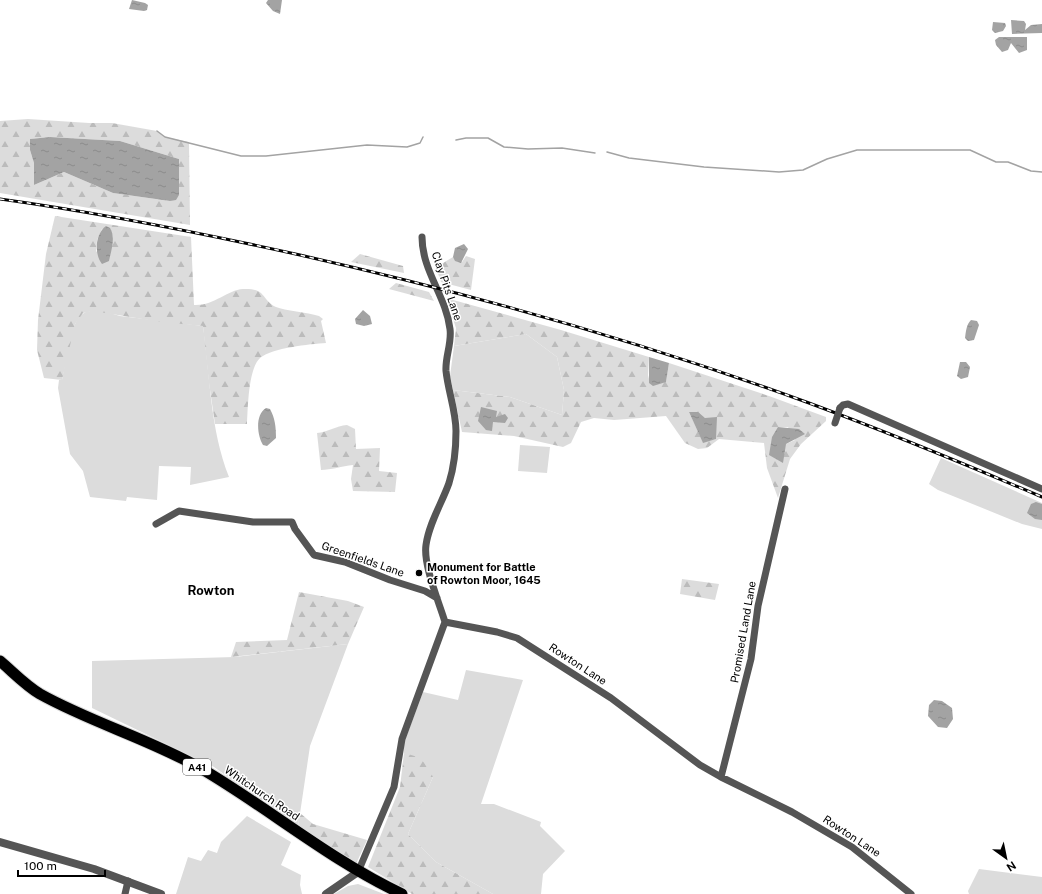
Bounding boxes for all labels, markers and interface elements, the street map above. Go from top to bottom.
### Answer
street label: Clay Pits Lane [430,250,464,322]
street label: Greenfields Lane [320,539,406,579]
place label: Monument for Battle of Rowton Moor, 1645 [427,561,541,586]
marker: Monument for Battle of Rowton Moor, 1645 [414,568,424,578]
street label: Promised Land Lane [728,580,758,684]
district label: Rowton [188,583,235,598]
street label: Rowton Lane [547,641,609,687]
road number: A41 [183,759,211,775]
street label: Whitchurch Road [222,764,302,822]
street label: Rowton Lane [821,813,883,859]
north arrow [986,838,1026,878]
scale bar [18,852,105,878]
text: 100 m [24,859,57,873]
text: N [1005,859,1018,874]

